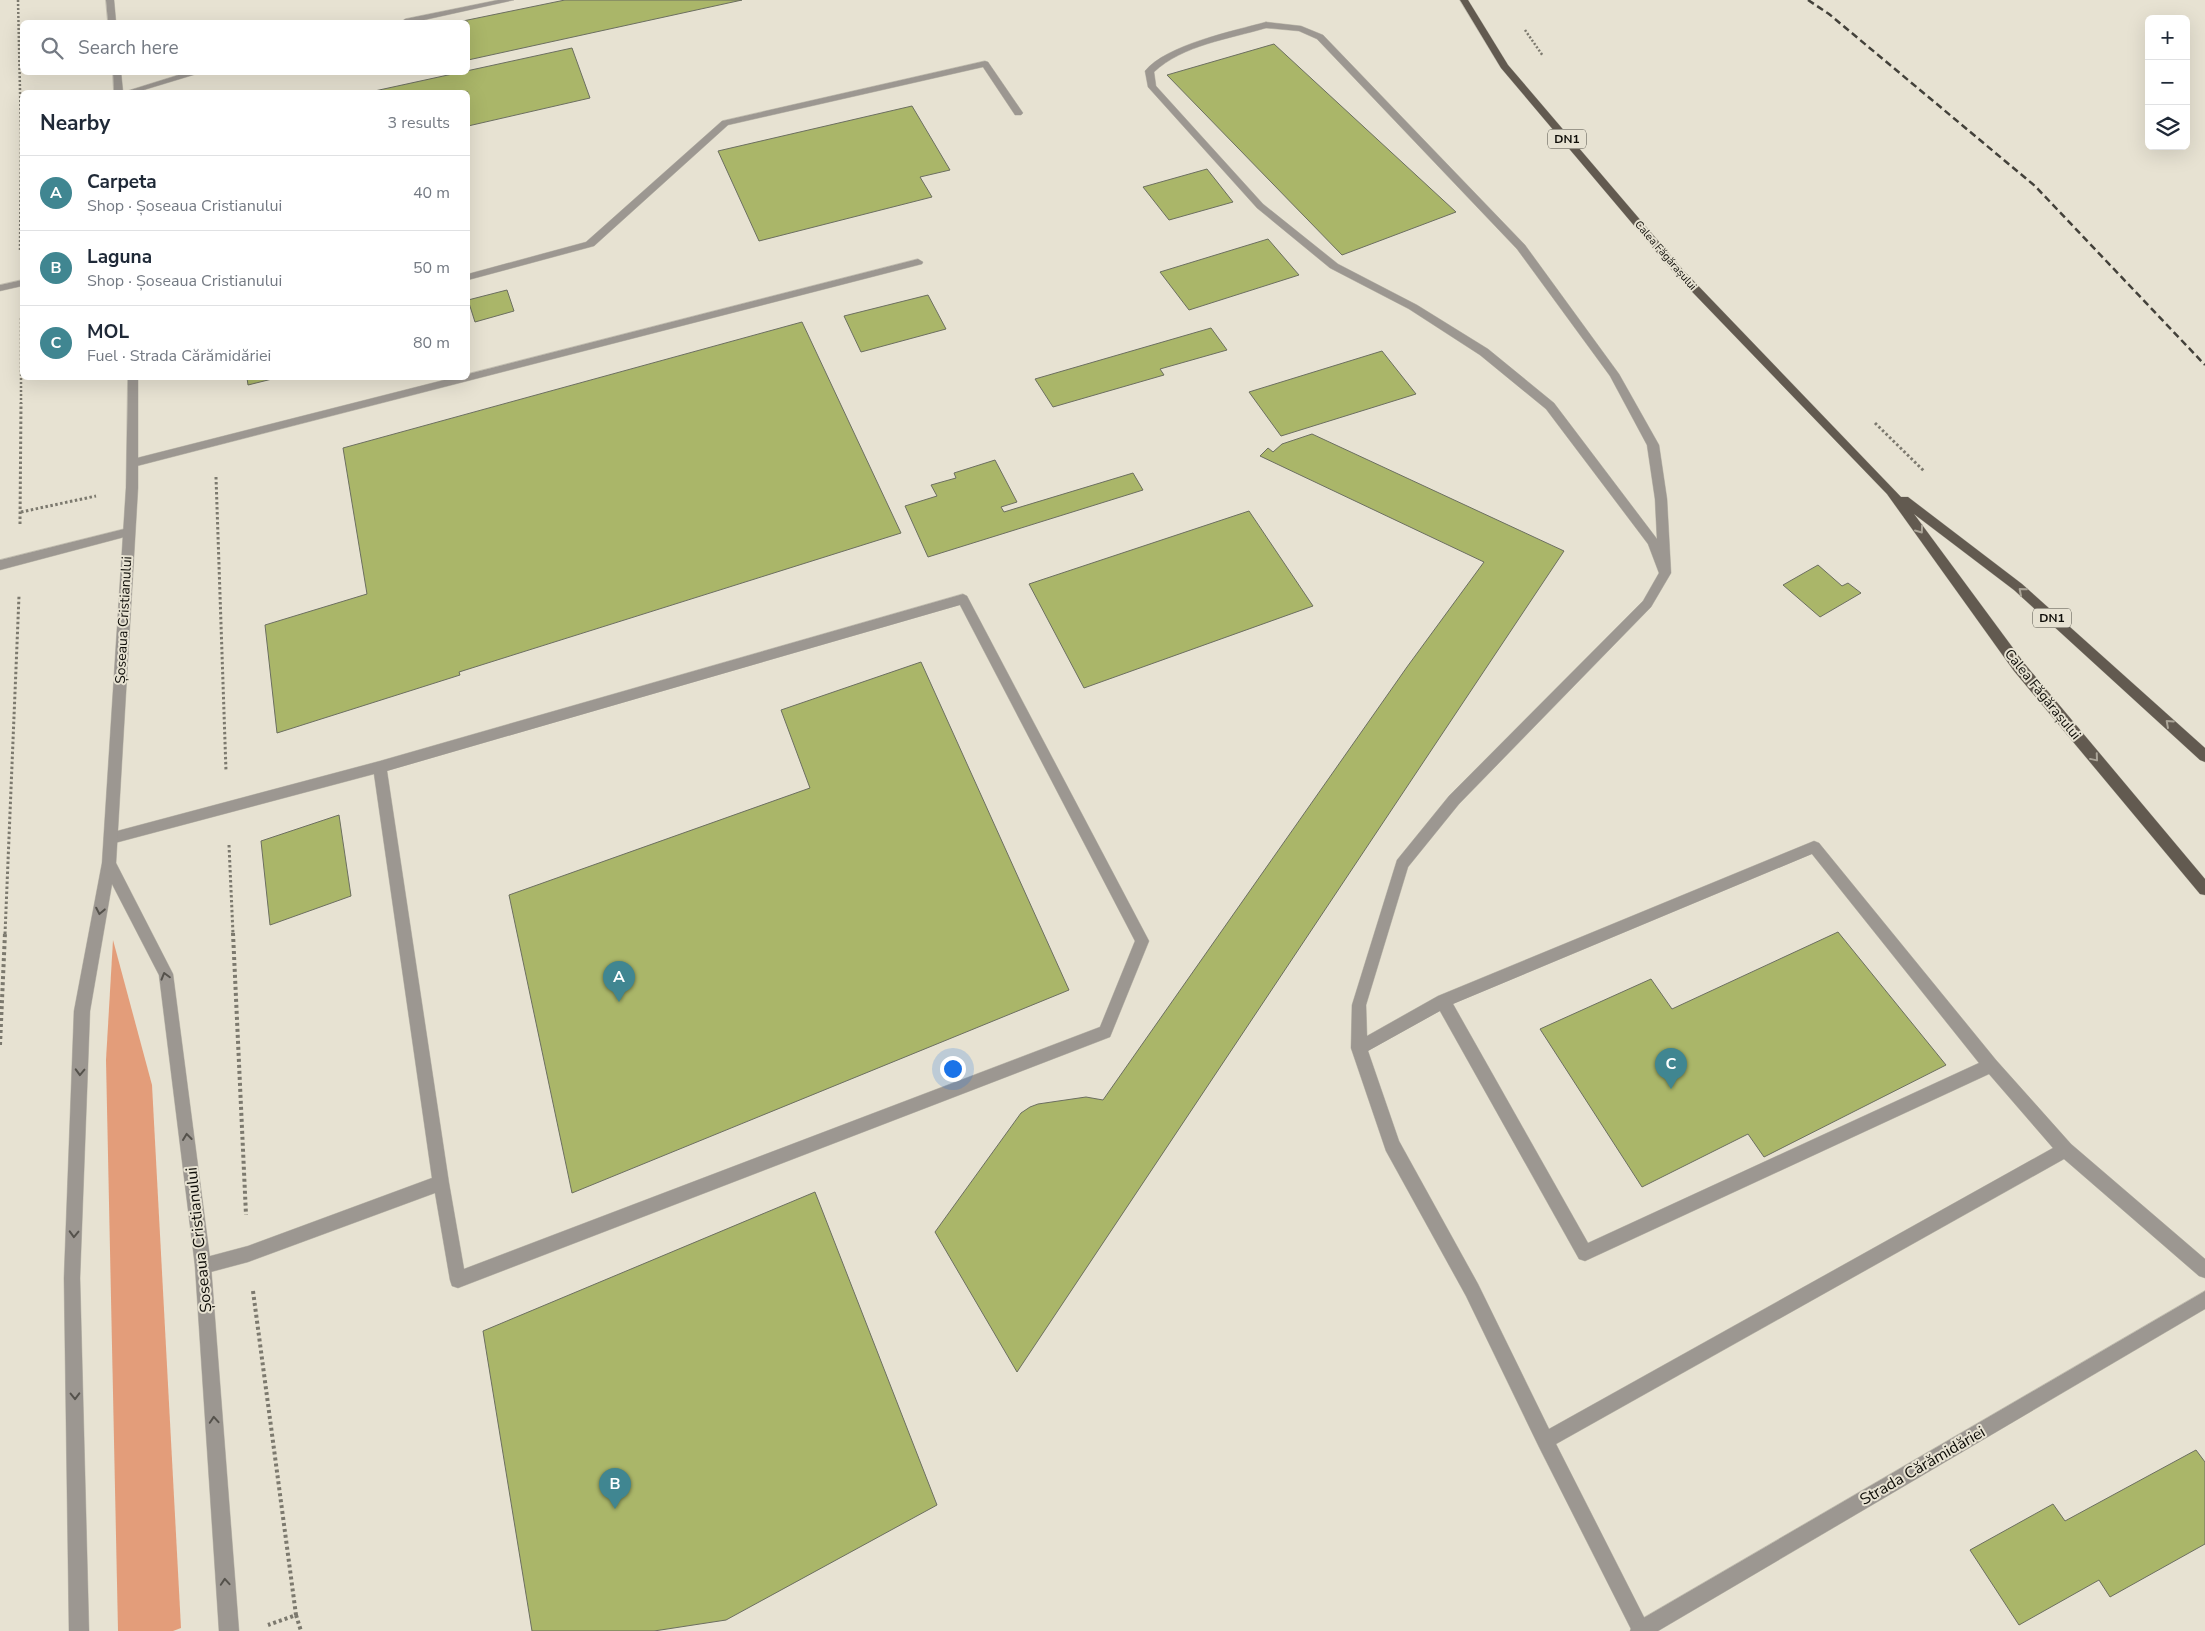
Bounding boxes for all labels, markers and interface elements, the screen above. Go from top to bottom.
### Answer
map controls [2145,15,2190,150]
button: + [2145,15,2190,60]
search box [20,20,470,75]
icon: search [38,34,66,62]
text: Search here [78,35,179,61]
button: − [2145,60,2190,105]
button: layers [2145,105,2190,150]
text: Nearby [40,109,110,137]
text: 3 results [388,112,450,134]
road number: DN1 [1548,130,1586,148]
text: Carpeta [87,169,157,195]
text: A [50,182,62,204]
text: 40 m [413,182,450,204]
text: Shop · Șoseaua Cristianului [87,195,282,217]
street label: Calea Făgărașului [1631,217,1700,293]
text: Laguna [87,244,152,270]
text: B [50,257,62,279]
text: 50 m [413,257,450,279]
text: Shop · Șoseaua Cristianului [87,270,282,292]
text: MOL [87,319,129,345]
text: C [51,332,61,354]
text: 80 m [413,332,450,354]
text: Fuel · Strada Cărămidăriei [87,345,271,367]
one-way arrow [1914,524,1923,534]
street label: Șoseaua Cristianului [111,556,136,684]
one-way arrow [2019,588,2028,597]
road number: DN1 [2033,608,2071,628]
street label: Calea Făgărașului [2000,645,2085,744]
one-way arrow [2165,720,2174,729]
one-way arrow [2089,752,2098,761]
one-way arrow [96,906,106,915]
pin: A [603,961,635,1002]
one-way arrow [160,972,171,980]
pin: C [1655,1048,1687,1089]
your location [940,1056,966,1082]
one-way arrow [74,1068,85,1076]
one-way arrow [182,1132,193,1140]
street label: Șoseaua Cristianului [180,1166,218,1314]
one-way arrow [68,1230,79,1238]
one-way arrow [69,1393,80,1401]
one-way arrow [209,1416,220,1424]
street label: Strada Cărămidăriei [1856,1421,1989,1511]
pin: B [599,1468,631,1509]
one-way arrow [220,1578,231,1586]

